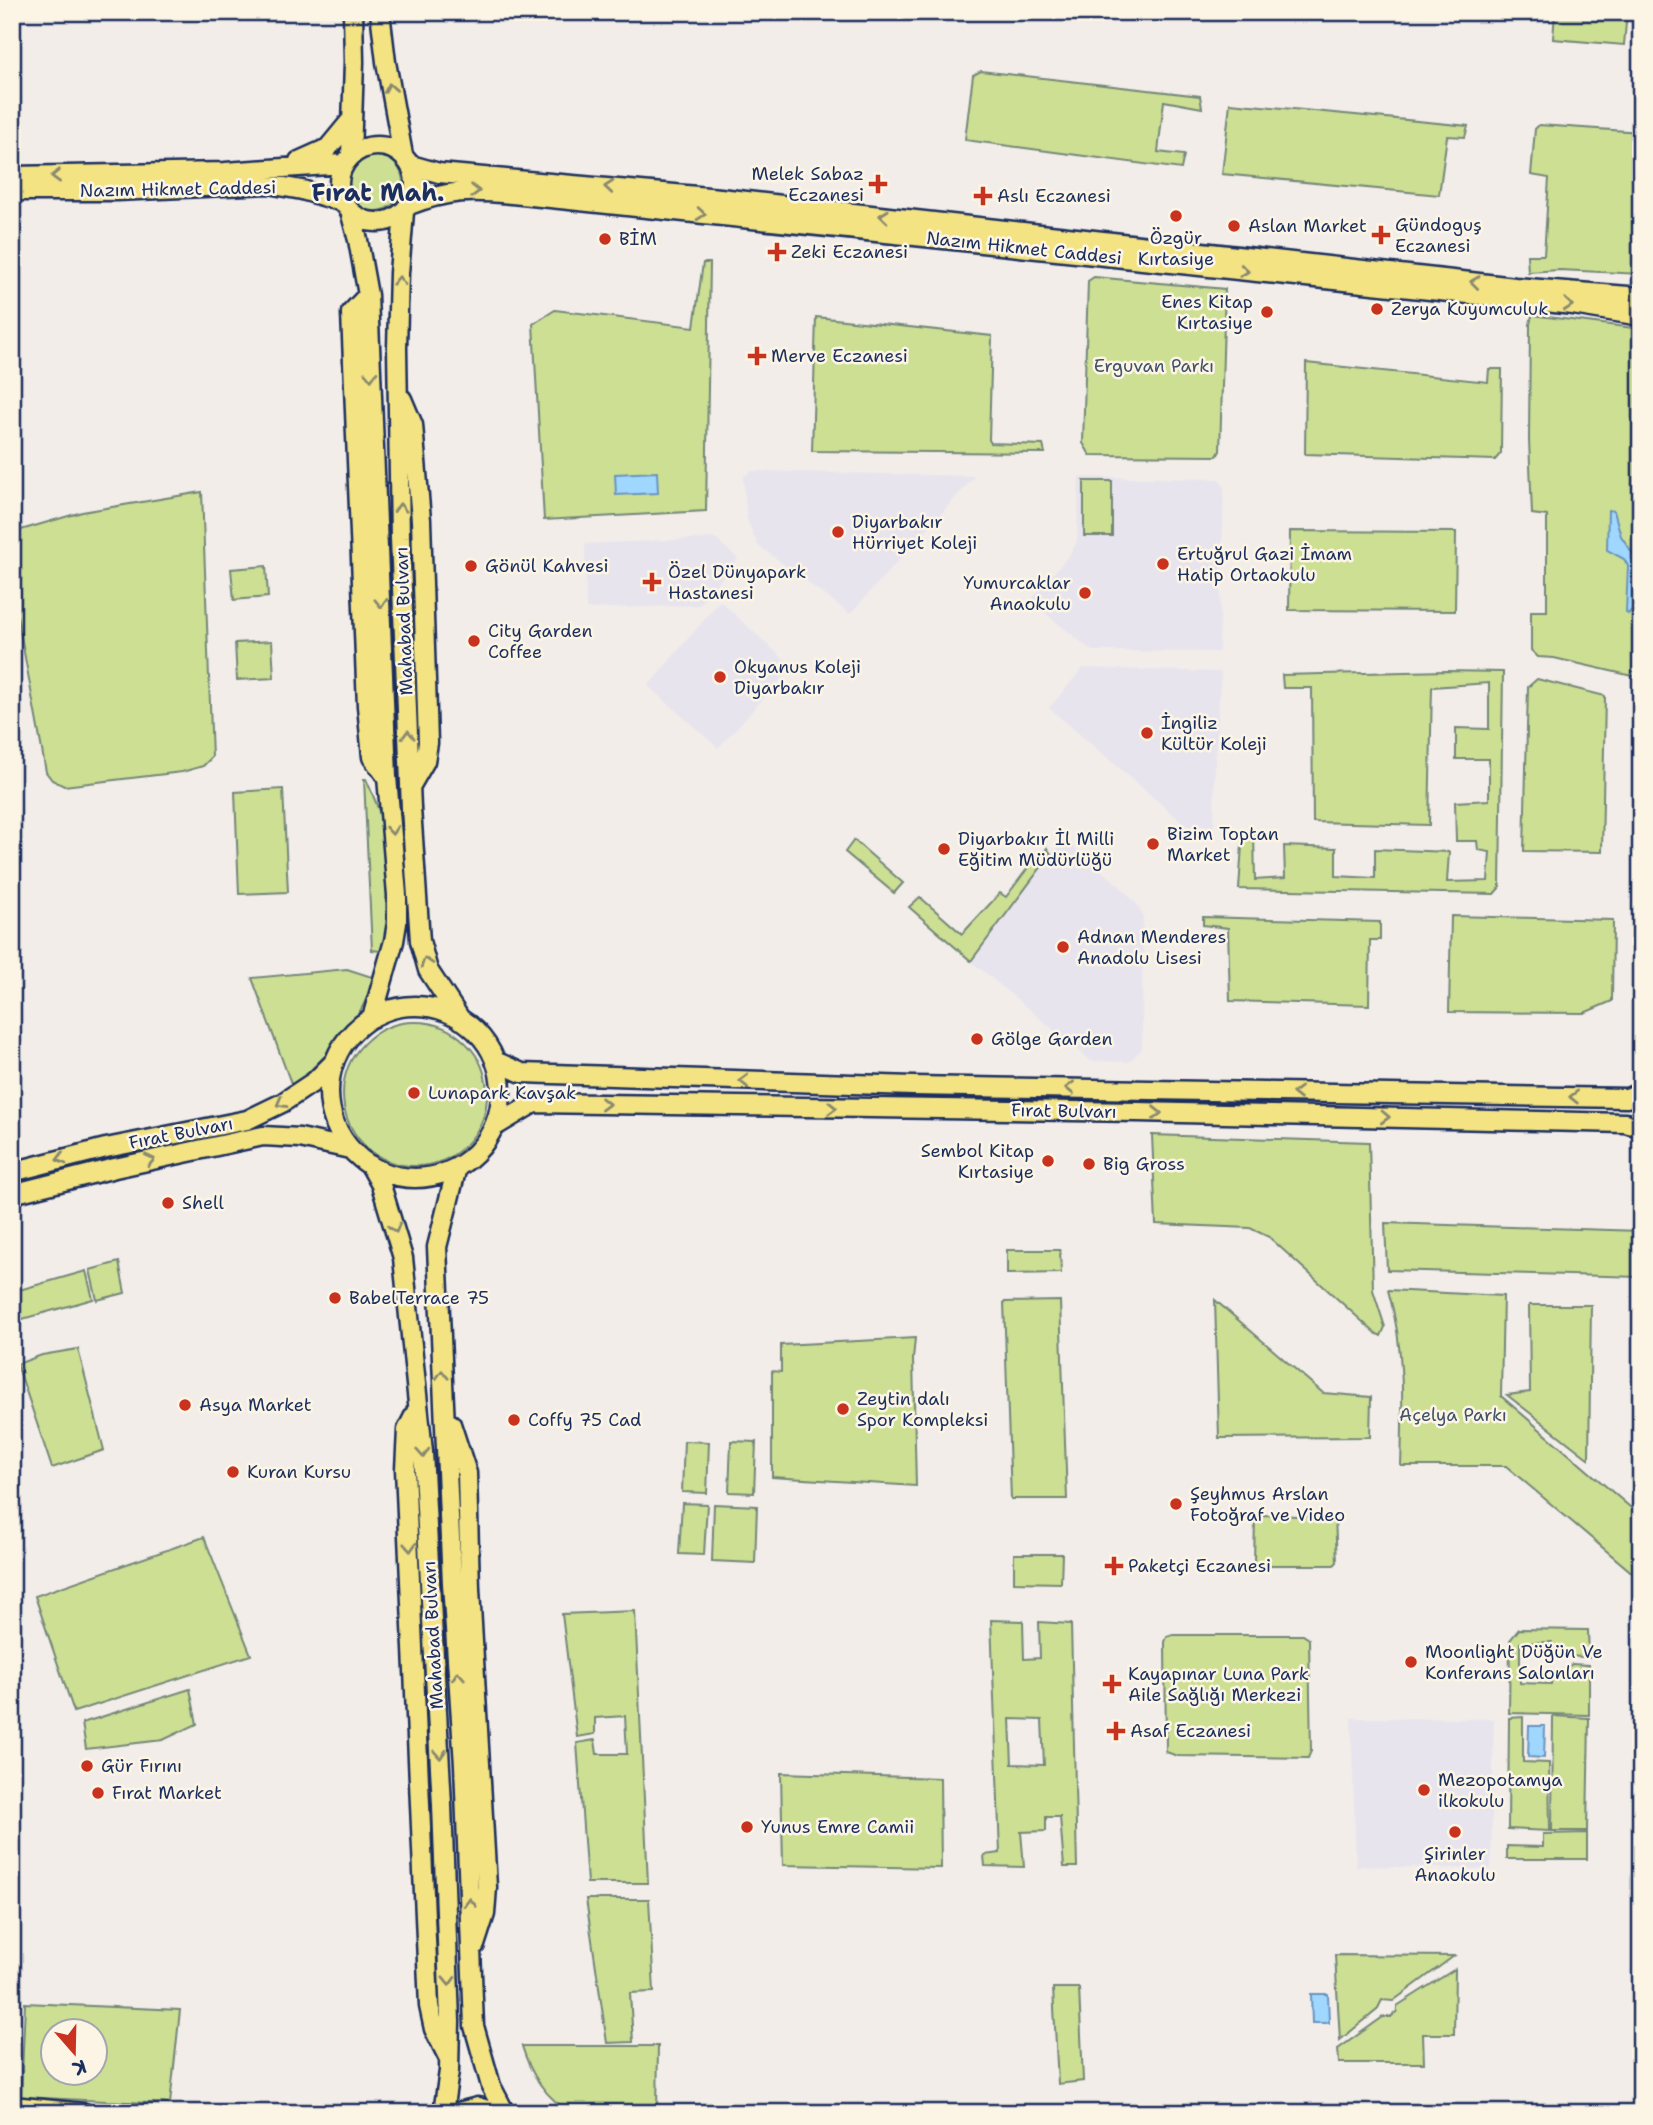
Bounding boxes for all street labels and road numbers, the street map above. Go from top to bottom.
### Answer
street label: Nazım Hikmet Caddesi [80,175,276,203]
street label: Nazım Hikmet Caddesi [925,226,1123,270]
street label: Mahabad Bulvarı [389,546,419,696]
street label: Fırat Bulvarı [1011,1098,1117,1124]
street label: Fırat Bulvarı [127,1111,235,1155]
street label: Mahabad Bulvarı [417,1560,449,1710]

